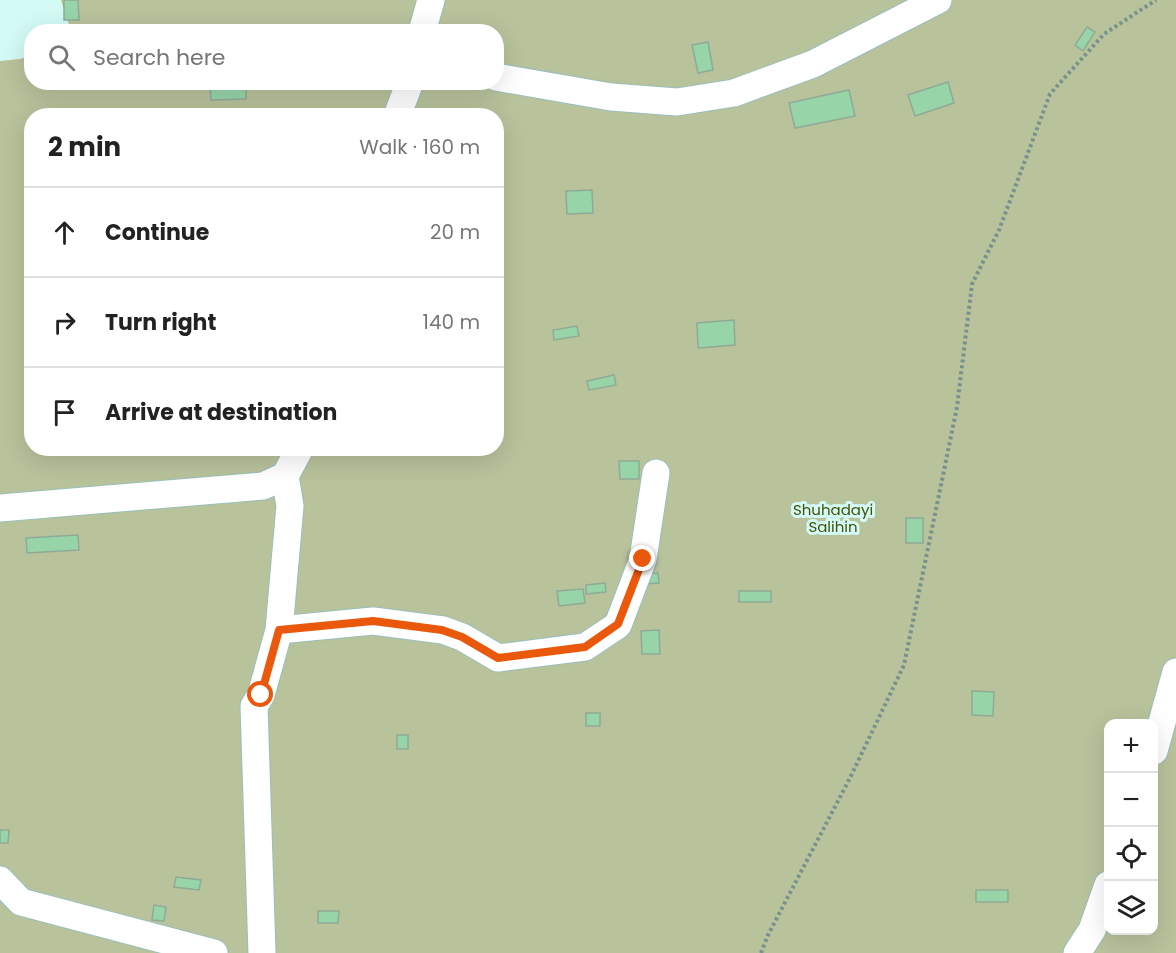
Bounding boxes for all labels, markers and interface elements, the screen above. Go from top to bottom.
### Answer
search box [24,24,504,90]
icon: search [45,41,78,74]
text: Search here [93,42,226,73]
text: 2 min [48,129,121,165]
text: Walk · 160 m [359,133,480,161]
icon: ahead [48,216,81,249]
text: Continue [105,217,209,248]
text: 20 m [430,218,480,246]
icon: right [48,306,81,339]
text: Turn right [105,307,216,338]
text: 140 m [423,308,480,336]
icon: arrive [48,396,81,429]
text: Arrive at destination [105,397,337,428]
park label: Shuhadayi Salihin [793,499,873,537]
route end [629,545,655,571]
route start [247,681,273,707]
map controls [1104,719,1158,935]
button: + [1104,719,1158,773]
button: − [1104,773,1158,827]
button: locate [1104,827,1158,881]
button: layers [1104,881,1158,935]

